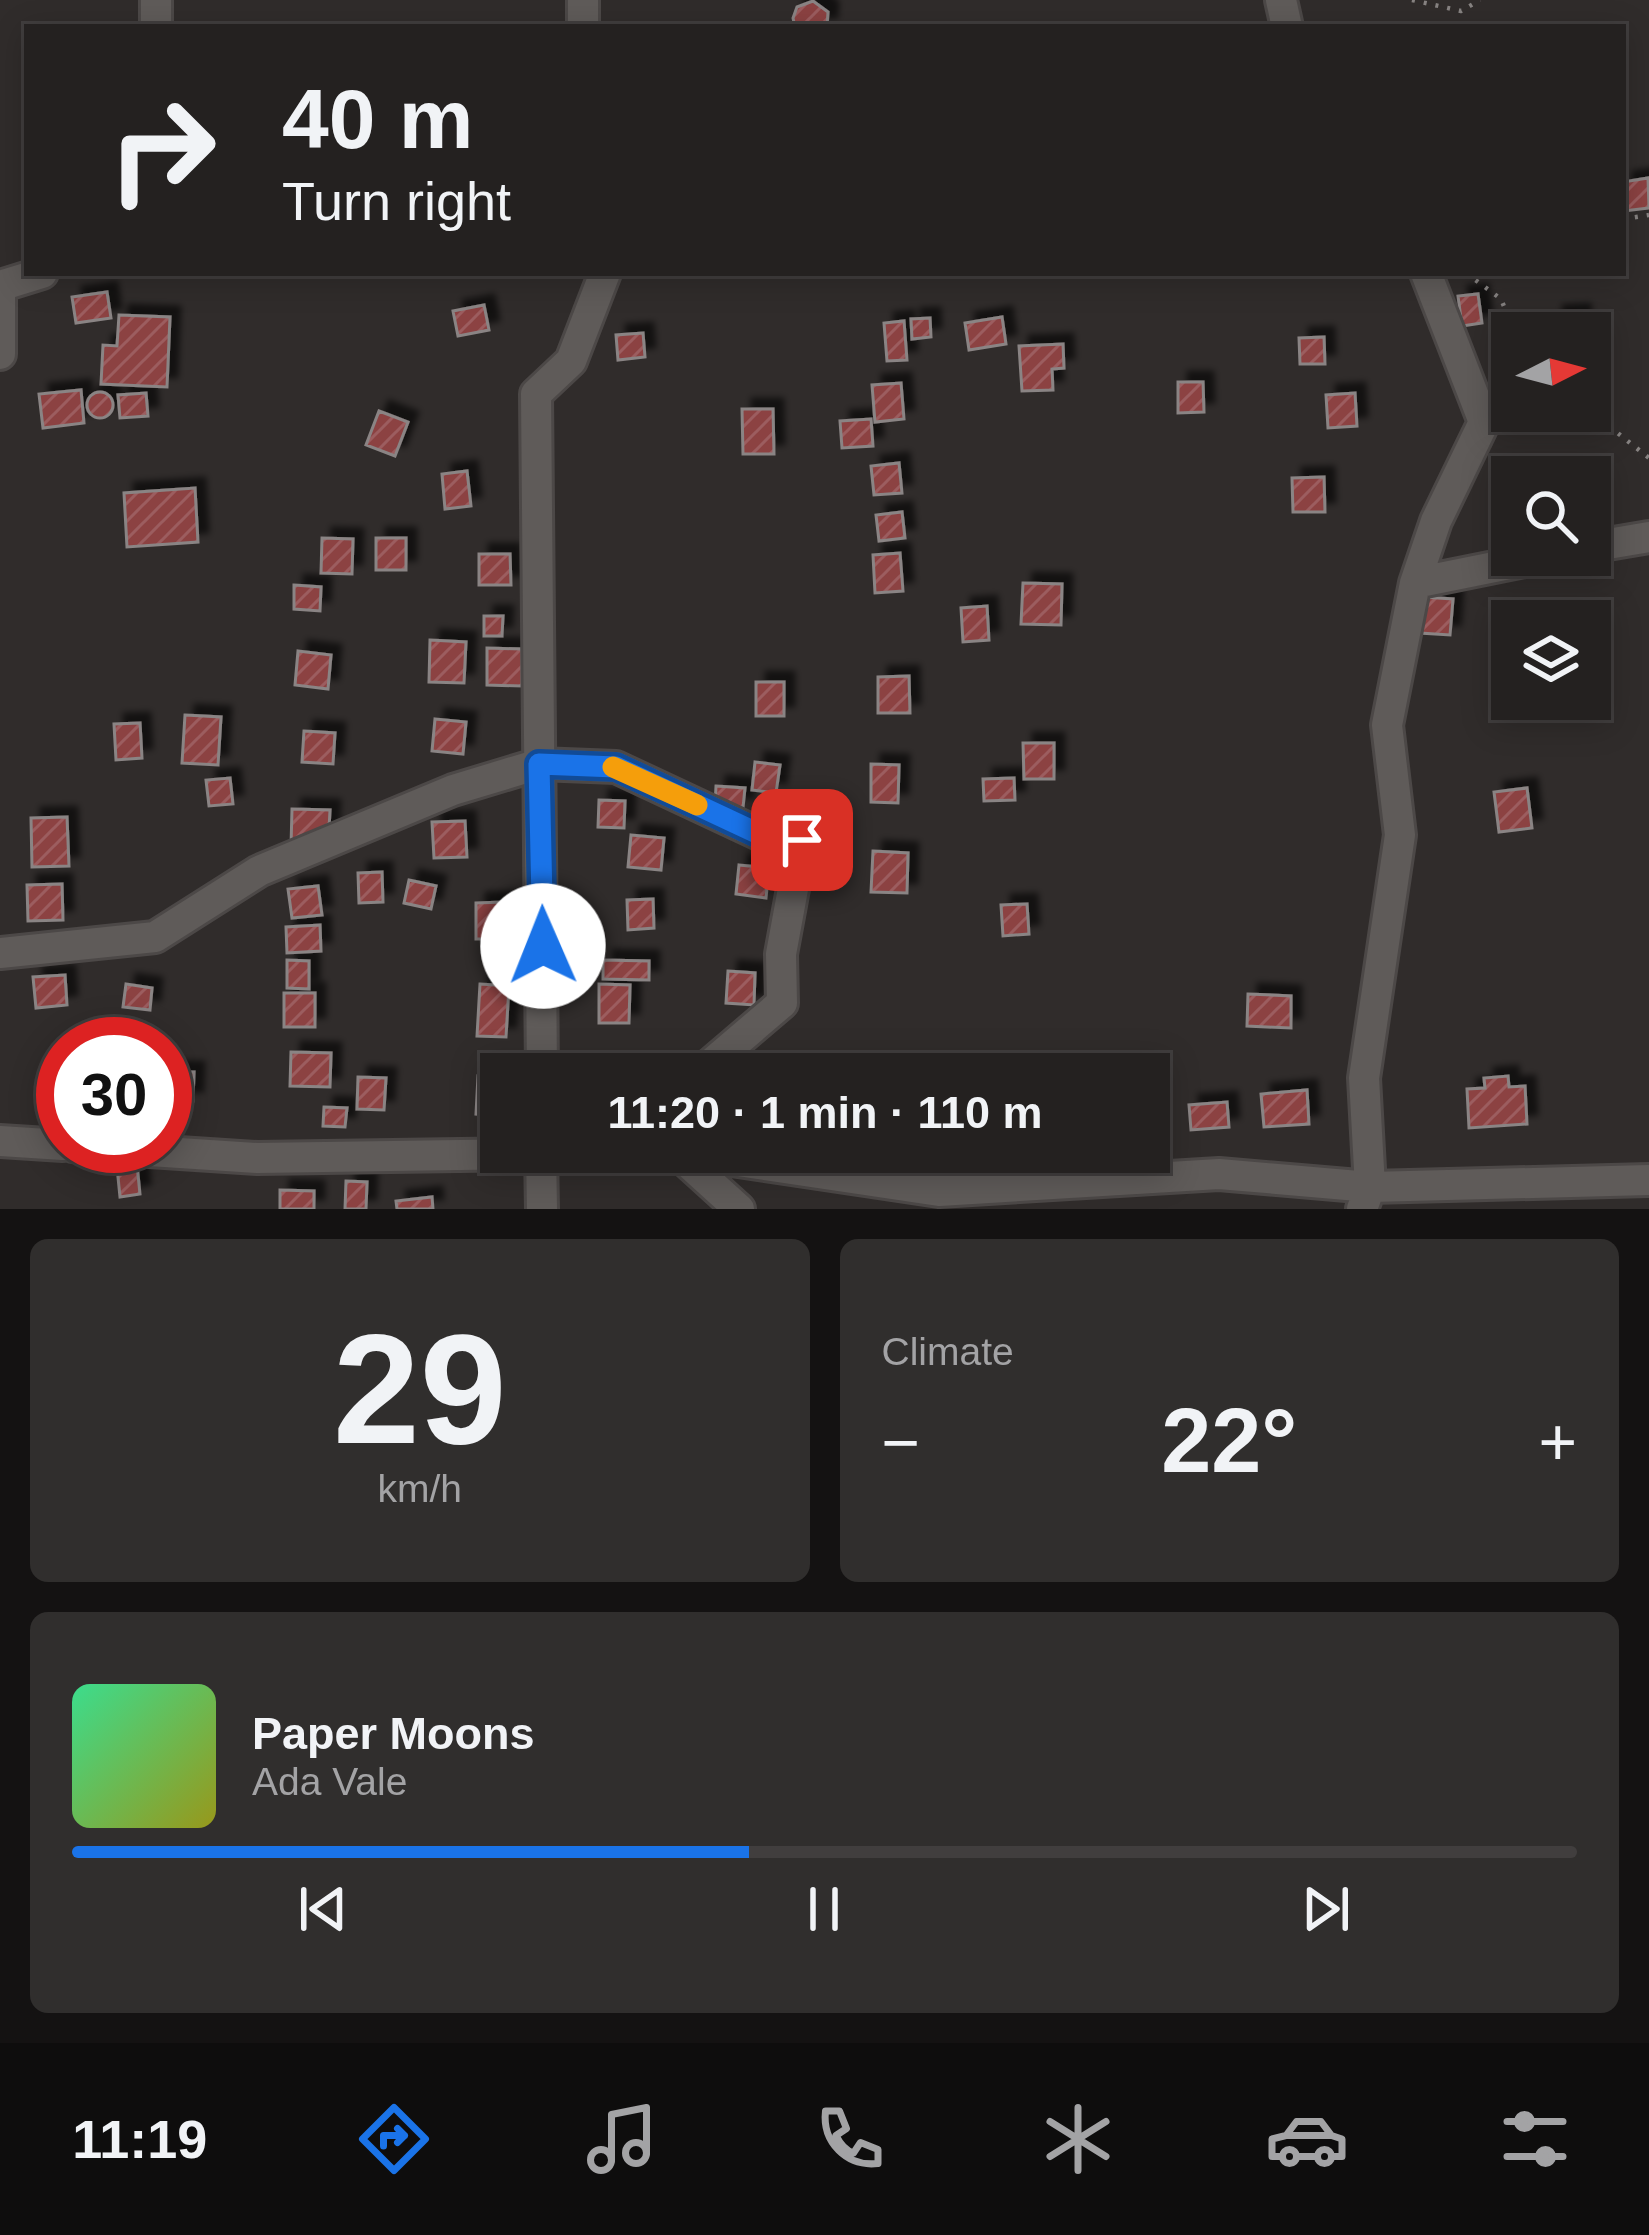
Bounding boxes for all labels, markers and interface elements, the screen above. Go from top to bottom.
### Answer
icon: right [84,72,240,228]
text: 40 m [282,72,473,166]
text: Turn right [282,171,511,231]
north arrow [1491,312,1611,432]
map controls [1491,312,1611,720]
button: search [1491,456,1611,576]
button: layers [1491,600,1611,720]
pin [751,789,853,891]
icon: arrive [769,807,835,873]
position arrow [480,883,606,1009]
speed limit sign: 30 [36,1017,192,1173]
text: 11:20 · 1 min · 110 m [607,1087,1043,1138]
text: 29 [333,1302,507,1476]
text: Climate [882,1330,1014,1373]
text: 22° [1161,1391,1297,1491]
text: − [882,1405,920,1479]
text: + [1538,1405,1577,1479]
text: km/h [377,1467,462,1510]
text: Paper Moons [252,1708,535,1759]
text: Ada Vale [252,1760,407,1803]
icon: previous [290,1876,356,1942]
icon: pause [791,1876,857,1942]
icon: next [1293,1876,1359,1942]
icon: directions [352,2097,436,2181]
icon: music [580,2097,664,2181]
icon: phone [808,2097,892,2181]
icon: climate [1036,2097,1120,2181]
icon: car [1265,2097,1349,2181]
icon: filters [1493,2097,1577,2181]
text: 11:19 [72,2109,207,2169]

